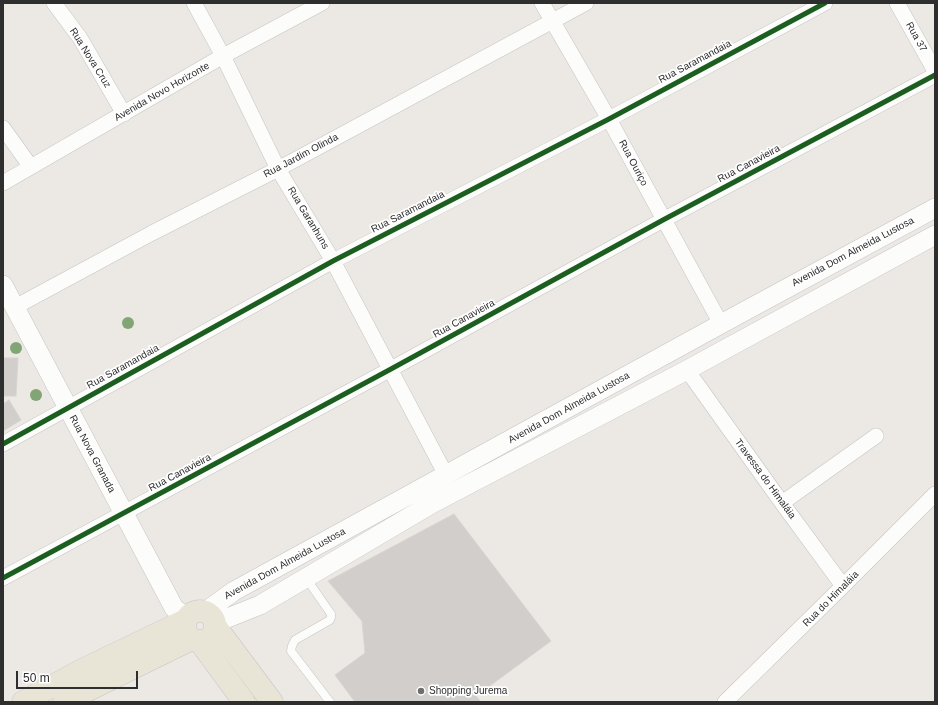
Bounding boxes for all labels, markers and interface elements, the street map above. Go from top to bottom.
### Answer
street label: Rua 37 [903,20,929,54]
street label: Rua Nova Cruz [67,26,113,90]
street label: Rua Saramandaia [657,38,733,86]
street label: Avenida Novo Horizonte [112,60,212,124]
street label: Rua Jardim Olinda [262,131,340,181]
street label: Rua Ouriço [616,138,650,188]
street label: Rua Canavieira [716,143,782,185]
street label: Rua Garanhuns [285,185,331,251]
street label: Rua Saramandaia [369,188,447,236]
street label: Avenida Dom Almeida Lustosa [790,215,916,289]
street label: Rua Canavieira [431,297,497,341]
street label: Rua Saramandaia [85,342,161,392]
street label: Avenida Dom Almeida Lustosa [506,370,632,446]
street label: Rua Nova Granada [66,413,118,495]
street label: Travessa do Himaláia [732,437,798,521]
street label: Rua Canavieira [147,452,213,494]
street label: Avenida Dom Almeida Lustosa [222,526,348,602]
street label: Rua do Himaláia [801,569,861,629]
scale bar [18,663,140,689]
text: 50 m [23,671,50,685]
place label: Shopping Jurema [429,685,507,697]
marker: Shopping Jurema [416,686,426,696]

